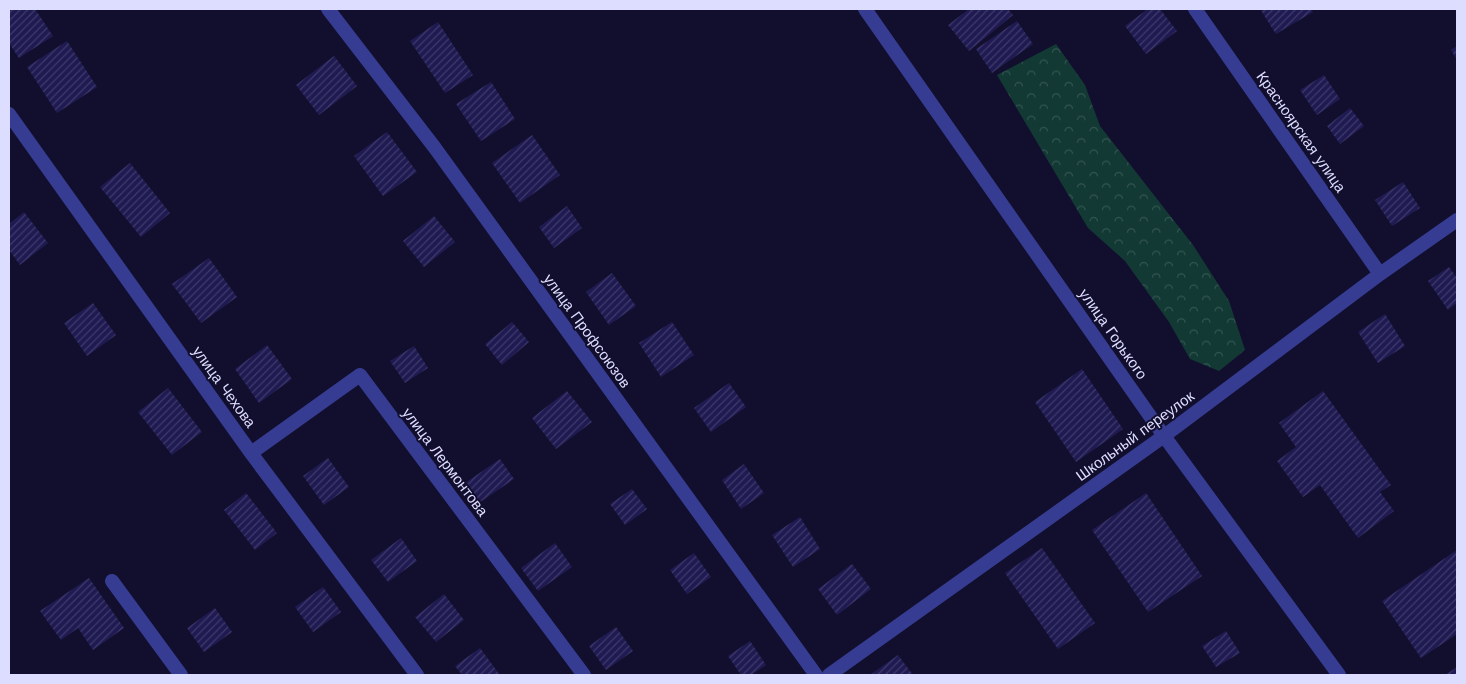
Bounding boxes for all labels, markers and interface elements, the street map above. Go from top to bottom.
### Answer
street label: Красноярская улица [1253,68,1350,196]
street label: улица Профсоюзов [540,271,634,391]
street label: улица Горького [1075,285,1151,383]
street label: улица Чехова [188,343,260,432]
street label: Школьный переулок [1072,387,1198,485]
street label: улица Лермонтова [398,404,492,520]

